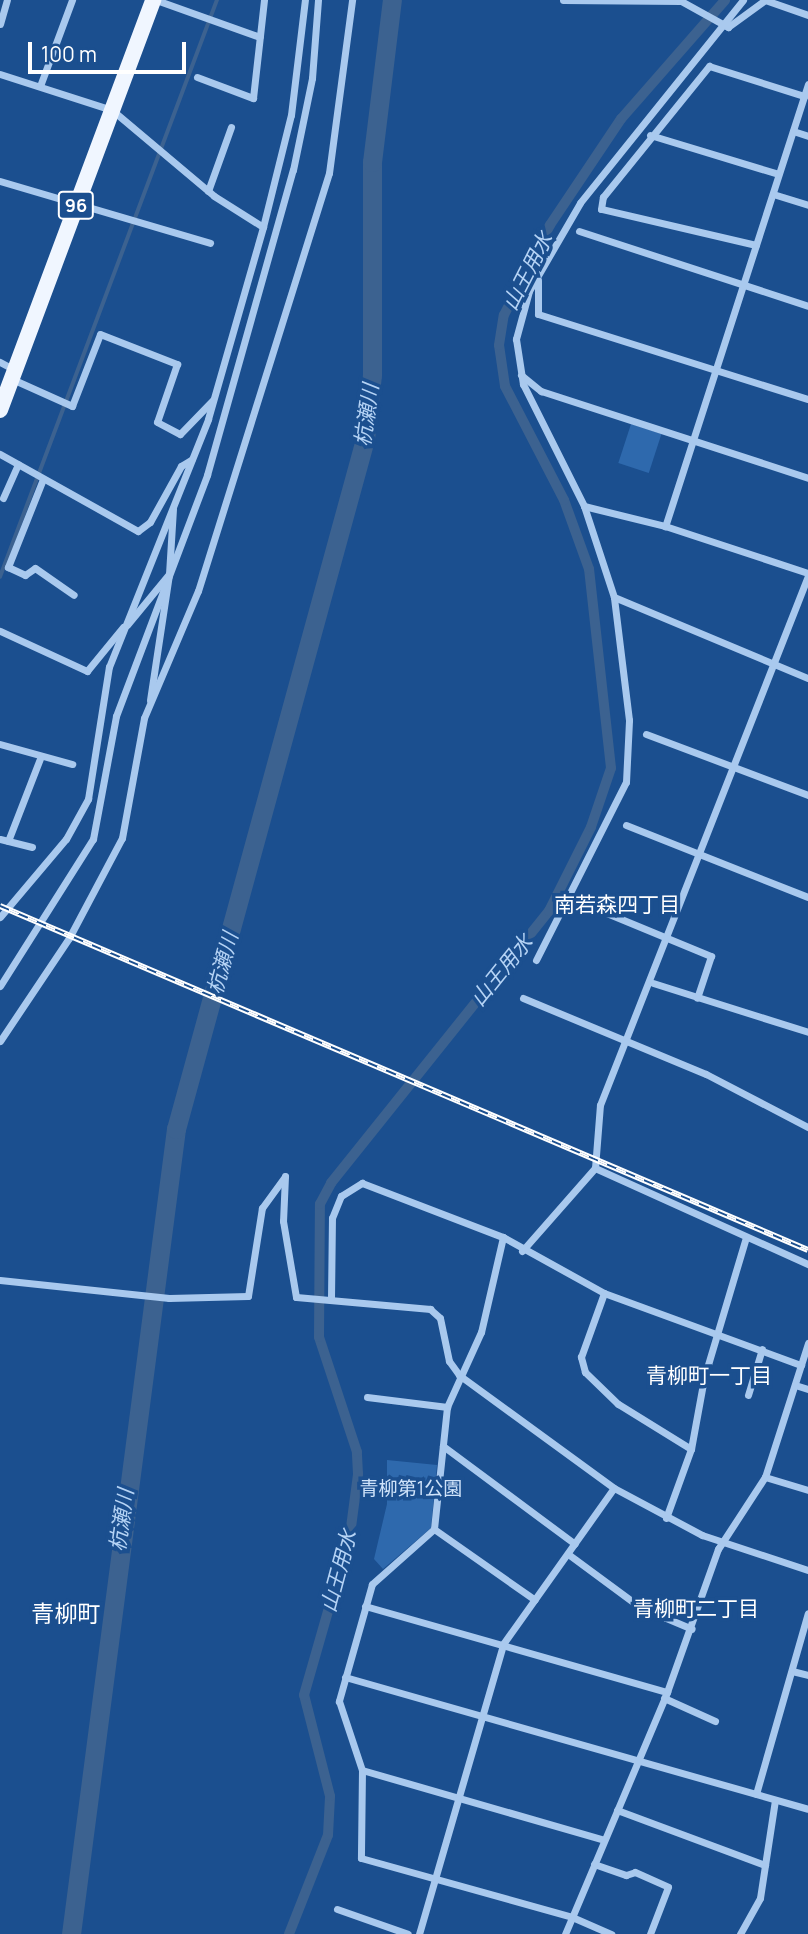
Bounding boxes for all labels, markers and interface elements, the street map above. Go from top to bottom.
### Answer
scale bar [32,28,189,72]
text: 100 m [41,40,97,68]
road number: 96 [57,190,95,220]
water label: 山王用水 [497,228,557,314]
water label: 杭瀬川 [349,382,383,448]
district label: 南若森四丁目 [554,891,680,917]
water label: 杭瀬川 [202,929,242,997]
water label: 山王用水 [465,929,537,1011]
district label: 青柳町一丁目 [646,1362,772,1388]
park label: 青柳第1公園 [360,1478,462,1500]
water label: 杭瀬川 [104,1487,138,1553]
water label: 山王用水 [315,1527,361,1615]
district label: 青柳町二丁目 [633,1595,759,1621]
district label: 青柳町 [32,1599,100,1627]

